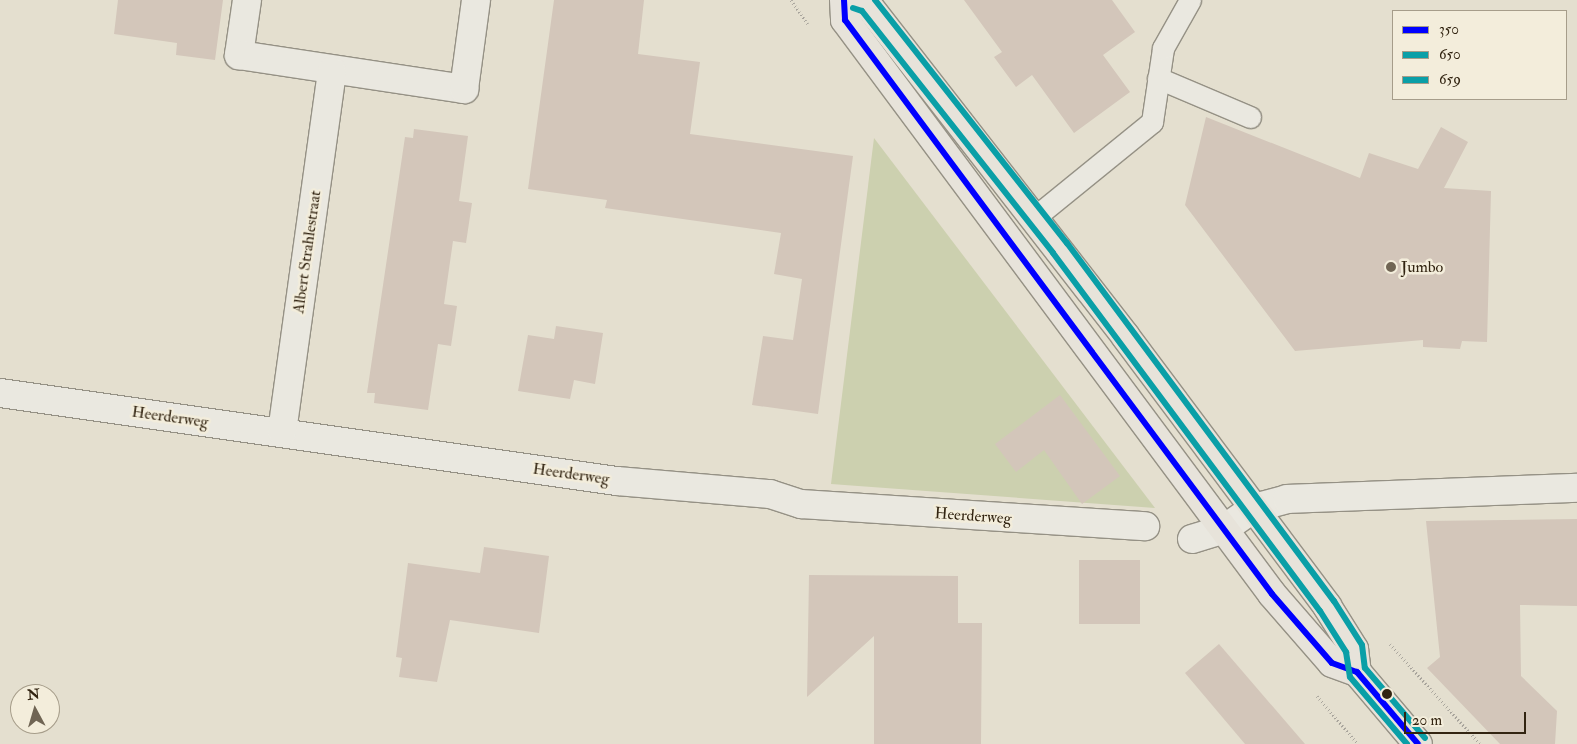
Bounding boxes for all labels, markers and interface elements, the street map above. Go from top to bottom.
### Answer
legend [1392,10,1567,100]
text: 350 [1439,20,1459,39]
text: 650 [1439,45,1461,64]
text: 659 [1439,70,1461,89]
street label: Albert Strahlestraat [289,189,325,315]
place label: Jumbo [1401,257,1443,277]
marker: Jumbo [1385,261,1397,273]
street label: Heerderweg [131,402,209,432]
street label: Heerderweg [532,459,610,489]
street label: Heerderweg [934,504,1012,528]
north arrow [10,684,60,734]
text: N [26,685,41,704]
unlabelled marker [1382,689,1392,699]
scale bar [1407,702,1530,734]
text: 20 m [1412,711,1442,730]

